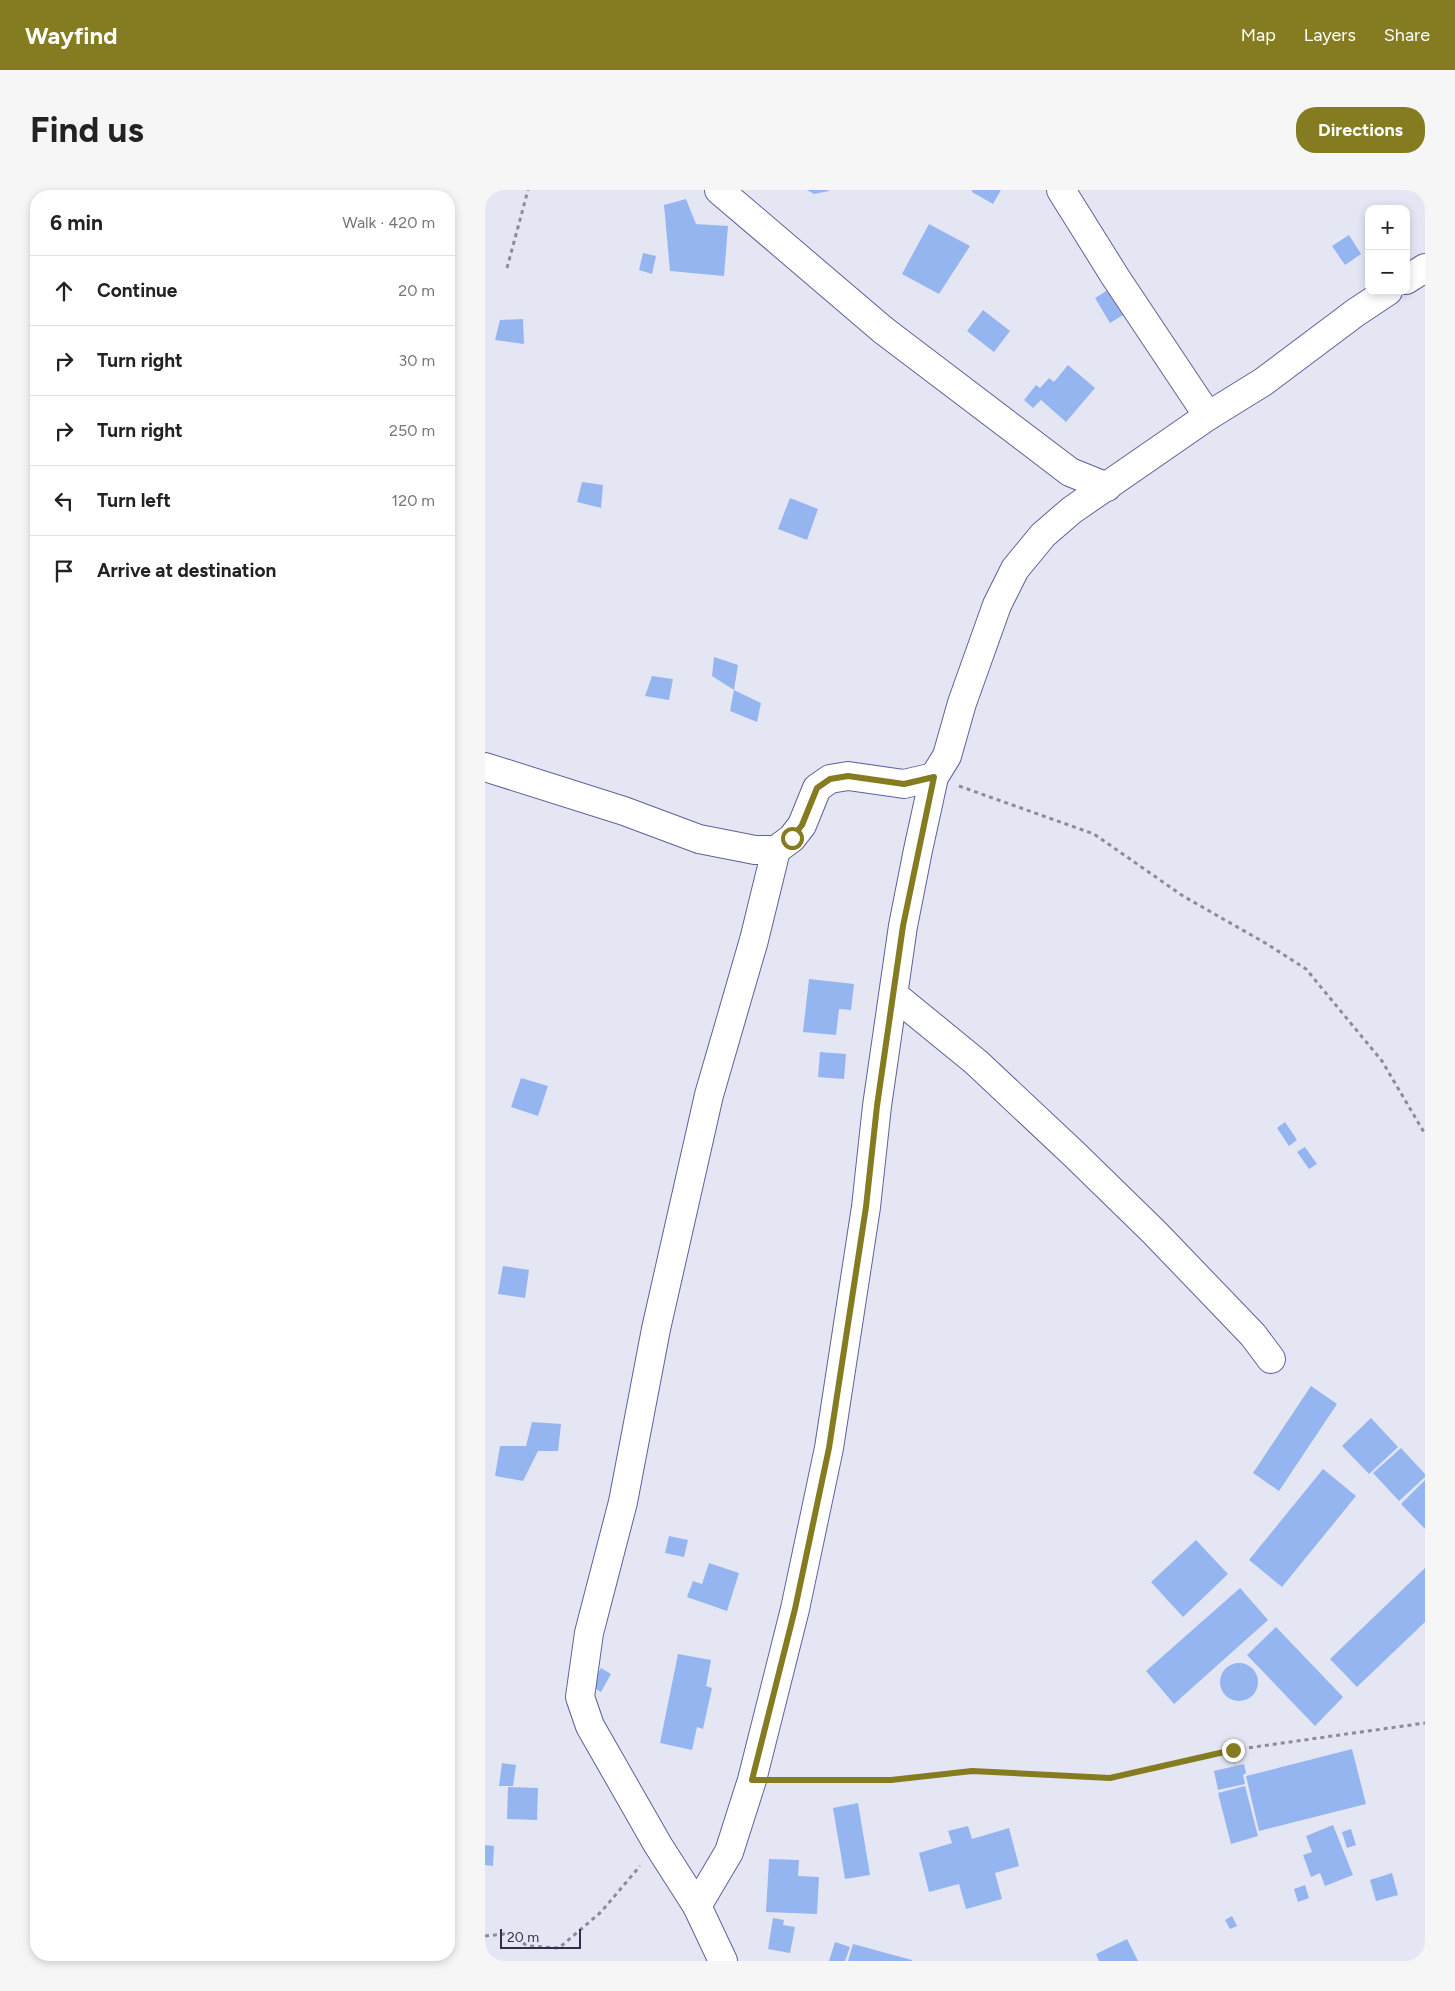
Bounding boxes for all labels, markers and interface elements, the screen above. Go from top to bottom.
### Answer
text: Wayfind [25,21,118,50]
text: Map [1241,24,1276,46]
text: Layers [1304,24,1356,46]
text: Share [1384,24,1430,46]
button: Directions [1296,107,1425,153]
text: Find us [30,109,144,151]
map controls [1365,205,1410,295]
button: + [1365,205,1410,250]
text: 6 min [50,210,103,235]
text: Walk · 420 m [342,213,435,232]
button: − [1365,250,1410,295]
icon: ahead [50,277,78,305]
text: Continue [97,279,177,302]
text: 20 m [398,281,435,300]
icon: right [50,347,78,375]
text: Turn right [97,349,183,372]
text: 30 m [398,351,435,370]
icon: right [50,417,78,445]
text: Turn right [97,419,183,442]
text: 250 m [389,421,435,440]
icon: left [50,487,78,515]
text: Turn left [97,489,171,512]
text: 120 m [392,491,435,510]
icon: arrive [50,557,78,585]
text: Arrive at destination [97,559,276,582]
route start [781,827,804,850]
route end [1222,1739,1245,1762]
scale bar [500,1926,581,1949]
text: 20 m [507,1929,539,1946]

